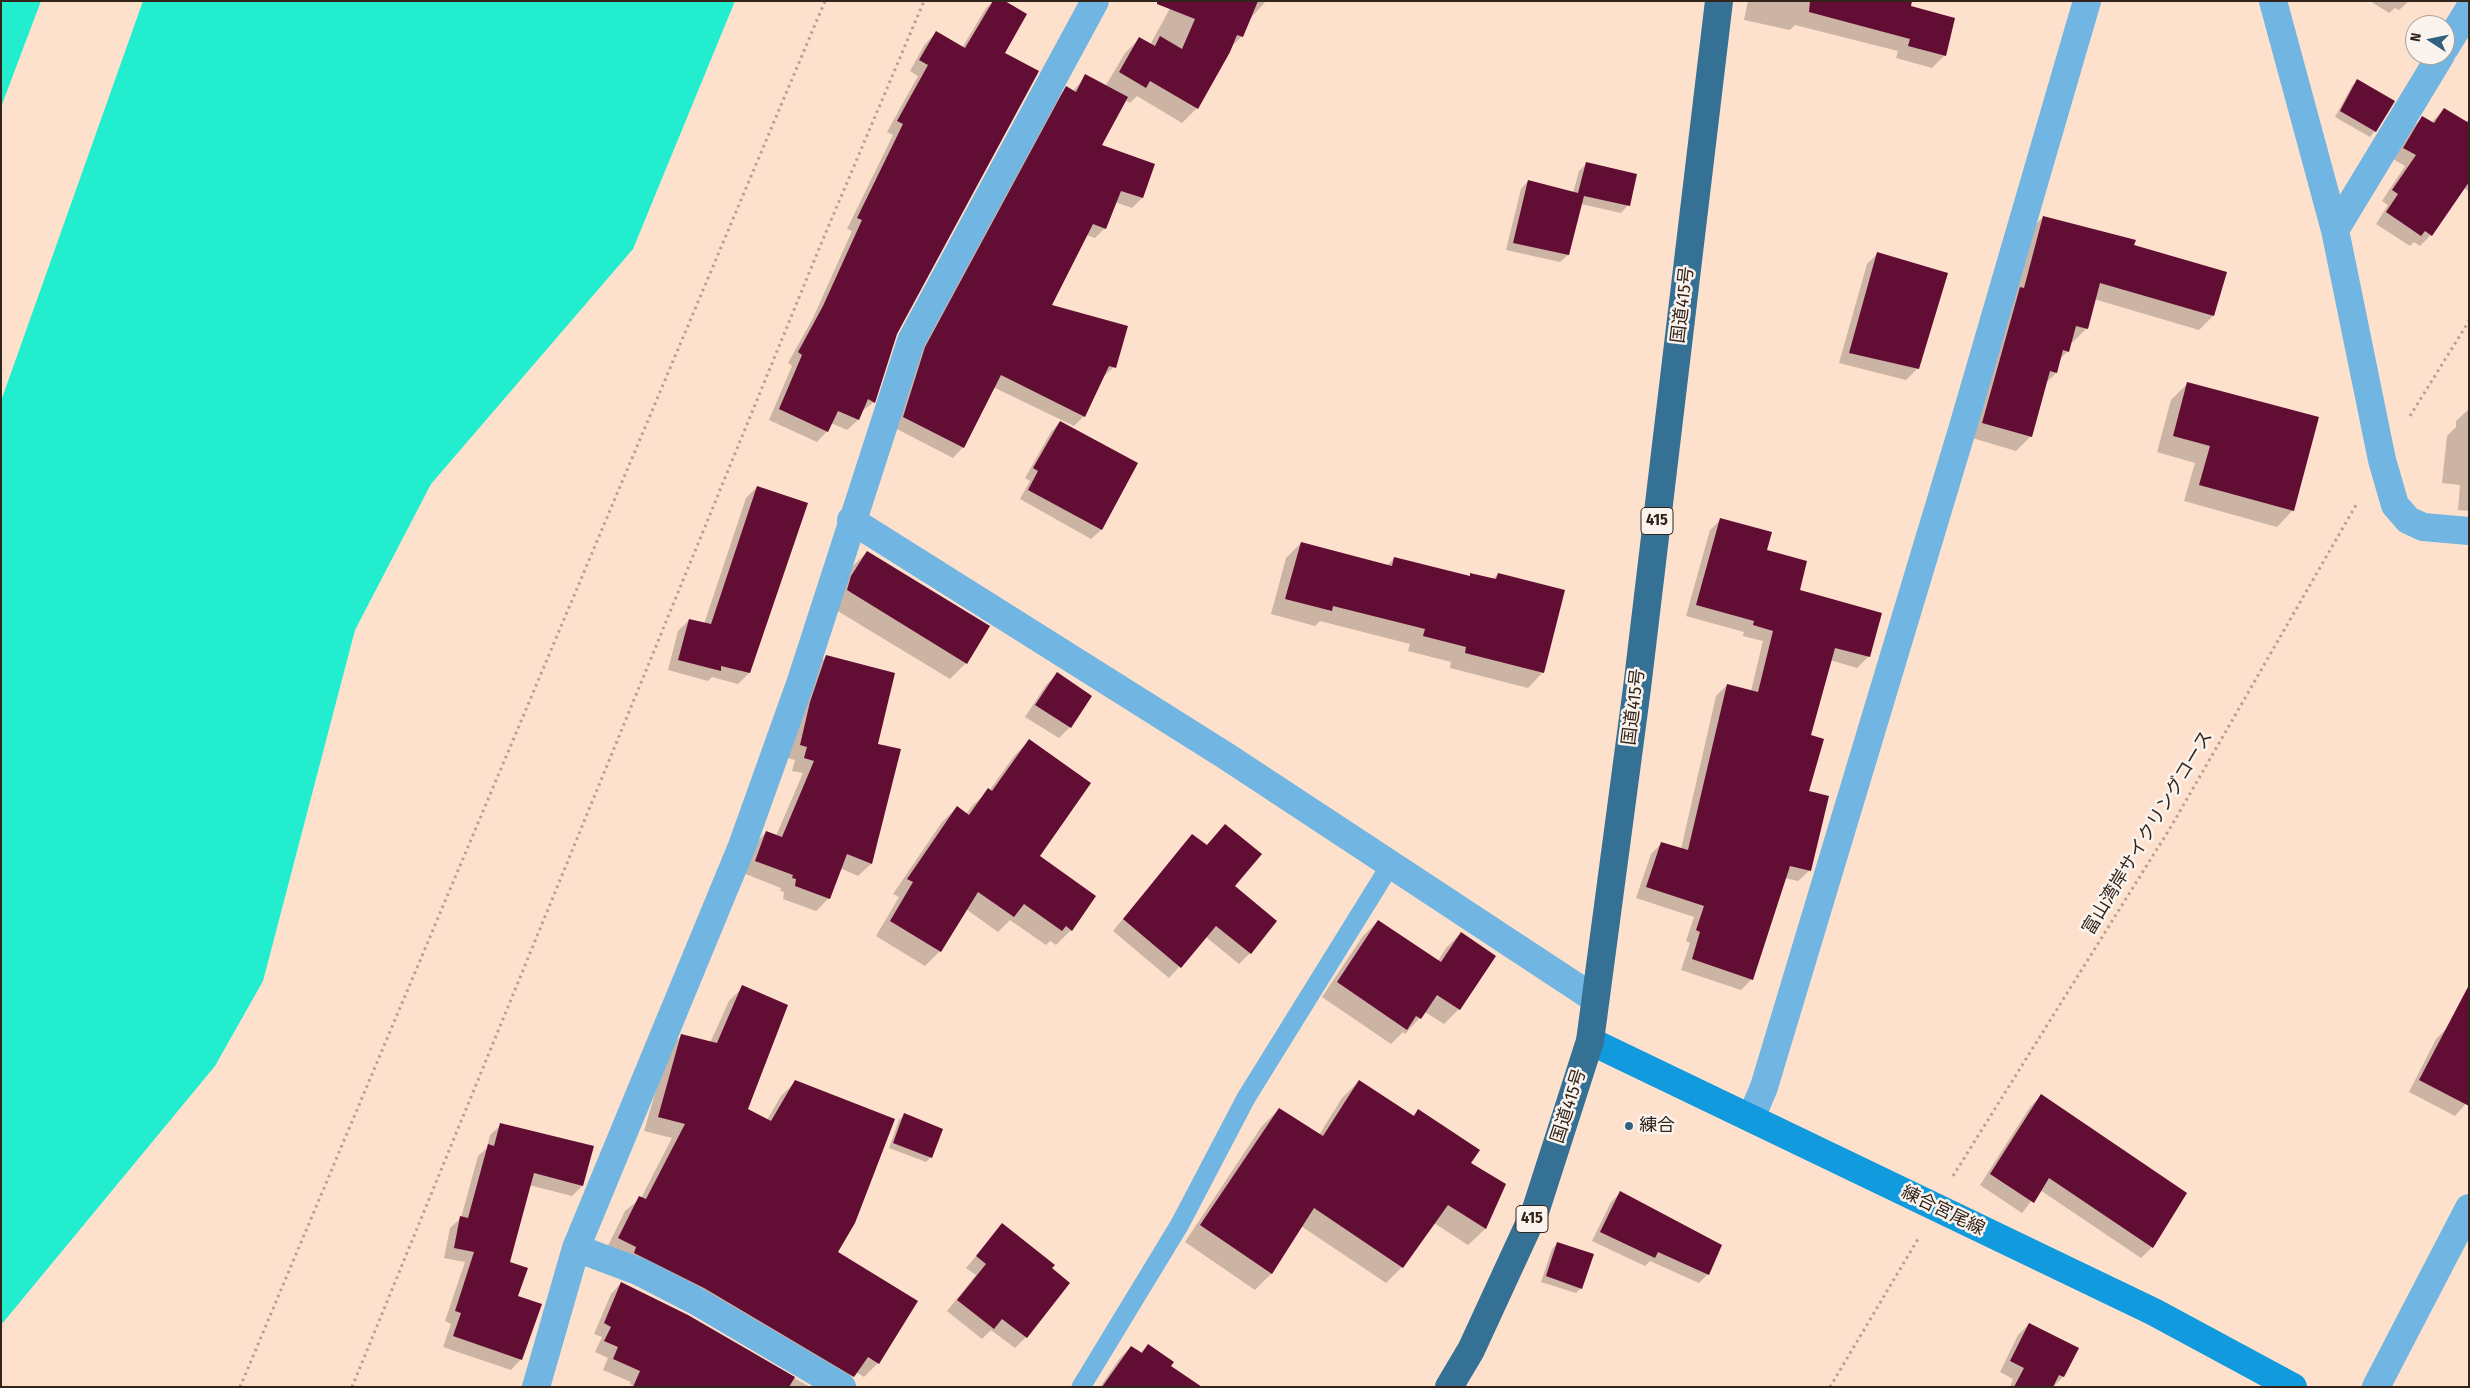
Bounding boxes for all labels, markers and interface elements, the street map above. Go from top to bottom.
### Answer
north arrow [2405,15,2455,65]
text: N [2407,32,2425,43]
street label: 国道415号 [1668,265,1698,345]
road number: 415 [1641,508,1673,534]
street label: 国道415号 [1619,667,1649,747]
street label: 富山湾岸サイクリングコース [2078,727,2218,939]
street label: 国道415号 [1547,1066,1591,1146]
place label: 練合 [1639,1115,1675,1137]
marker: 練合 [1623,1120,1635,1132]
street label: 練合宮尾線 [1898,1182,1988,1240]
road number: 415 [1516,1206,1548,1232]

